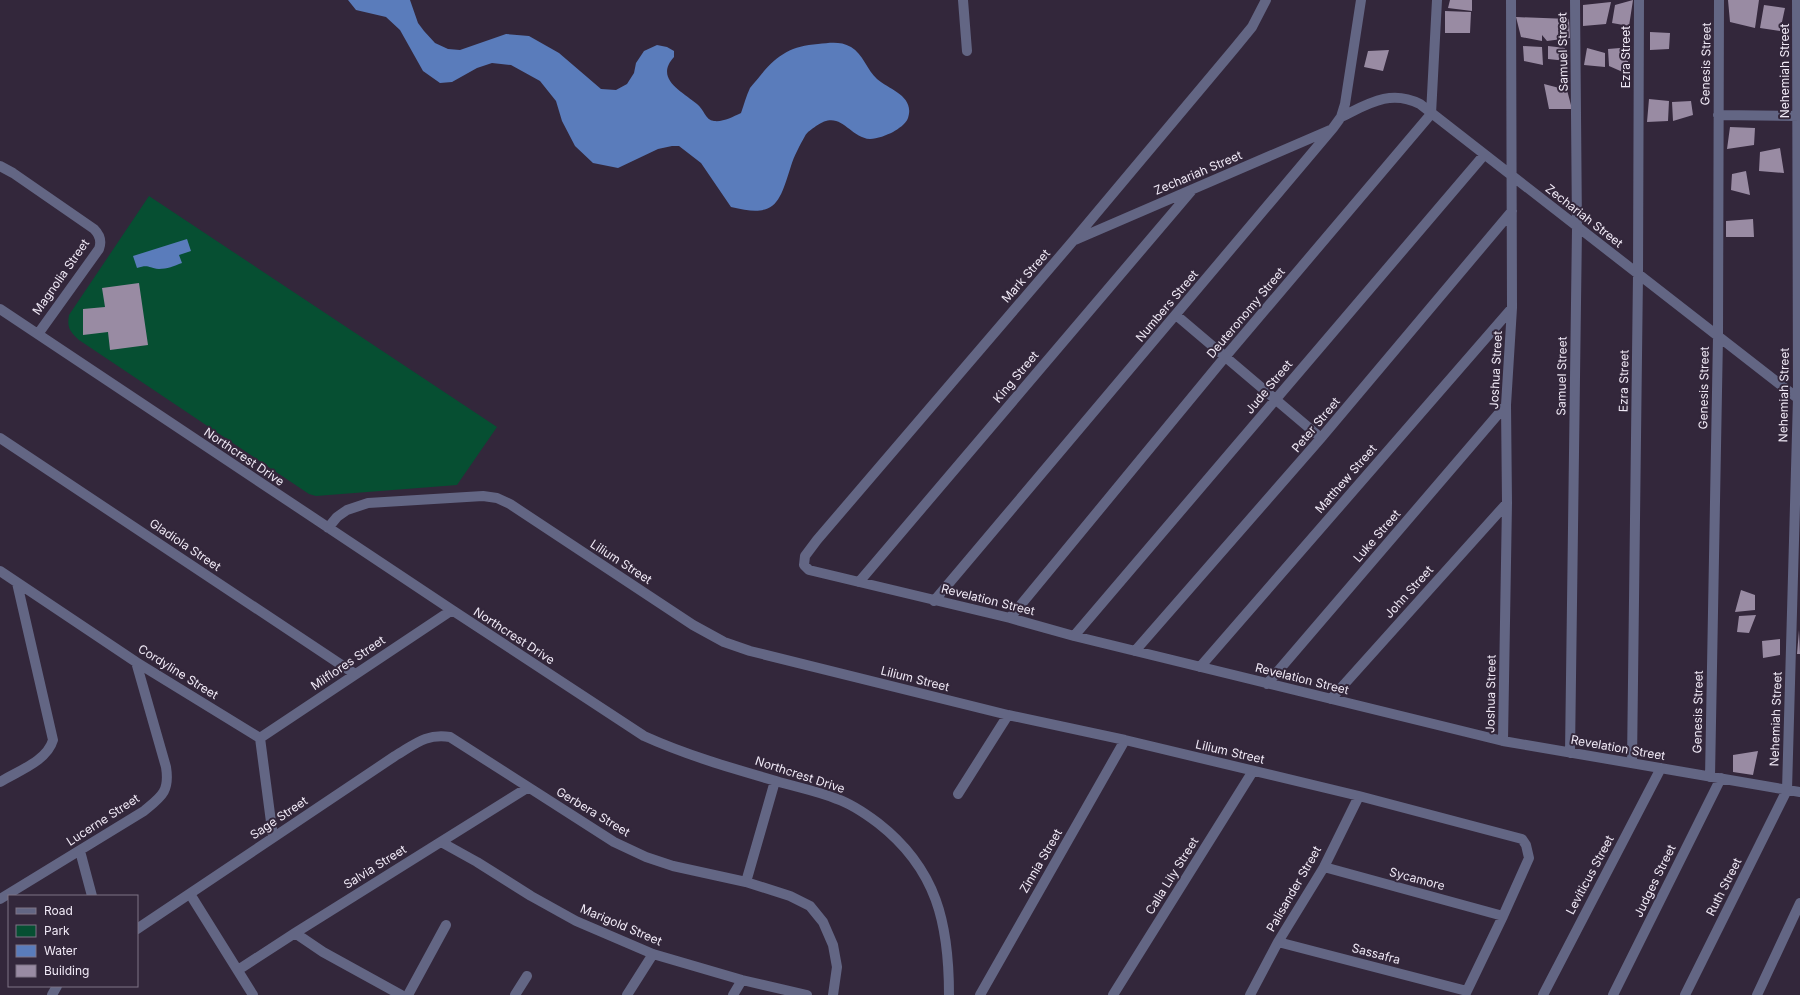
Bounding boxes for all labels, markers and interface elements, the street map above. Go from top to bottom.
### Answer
street label: Samuel Street [1554,12,1571,92]
street label: Genesis Street [1697,22,1714,106]
street label: Nehemiah Street [1777,24,1792,118]
street label: Ezra Street [1618,26,1633,88]
street label: Zechariah Street [1152,147,1244,198]
street label: Zechariah Street [1543,181,1626,250]
street label: Magnolia Street [29,236,92,317]
street label: Mark Street [998,246,1053,306]
street label: Deuteronomy Street [1203,264,1288,361]
street label: Numbers Street [1132,267,1201,345]
street label: Joshua Street [1486,330,1505,410]
street label: Samuel Street [1553,336,1570,416]
street label: Genesis Street [1695,346,1712,430]
street label: Nehemiah Street [1775,347,1792,442]
street label: King Street [990,348,1042,406]
street label: Ezra Street [1615,350,1632,412]
street label: Jude Street [1242,357,1295,417]
street label: Peter Street [1288,394,1343,455]
street label: Northcrest Drive [201,424,287,489]
street label: Matthew Street [1312,441,1380,516]
street label: Luke Street [1350,506,1403,565]
street label: Gladiola Street [147,515,224,574]
street label: Lilium Street [588,536,655,587]
street label: John Street [1381,562,1436,621]
street label: Revelation Street [940,581,1036,618]
street label: Northcrest Drive [471,604,558,667]
street label: Milflores Street [308,632,388,693]
street label: Cordyline Street [135,641,221,702]
street label: Joshua Street [1482,655,1499,733]
street label: Revelation Street [1254,660,1350,697]
street label: Lilium Street [879,663,951,694]
street label: Genesis Street [1689,670,1706,754]
street label: Nehemiah Street [1766,671,1785,767]
street label: Revelation Street [1570,732,1667,763]
street label: Lilium Street [1194,736,1266,767]
street label: Northcrest Drive [753,753,847,796]
street label: Gerbera Street [554,784,633,840]
street label: Lucerne Street [64,790,142,849]
street label: Sage Street [247,793,310,842]
street label: Zinnia Street [1016,826,1065,895]
street label: Leviticus Street [1562,833,1617,917]
street label: Calla Lily Street [1142,834,1201,917]
street label: Salvia Street [341,841,409,892]
street label: Judges Street [1630,842,1679,920]
street label: Palisander Street [1263,843,1324,934]
street label: Ruth Street [1703,855,1745,918]
street label: Sycamore [1388,864,1447,893]
legend [8,895,138,987]
street label: Marigold Street [578,901,664,949]
text: Road [44,903,73,918]
text: Park [44,923,70,938]
street label: Sassafra [1350,940,1402,967]
text: Water [44,943,78,958]
text: Building [44,963,89,978]

